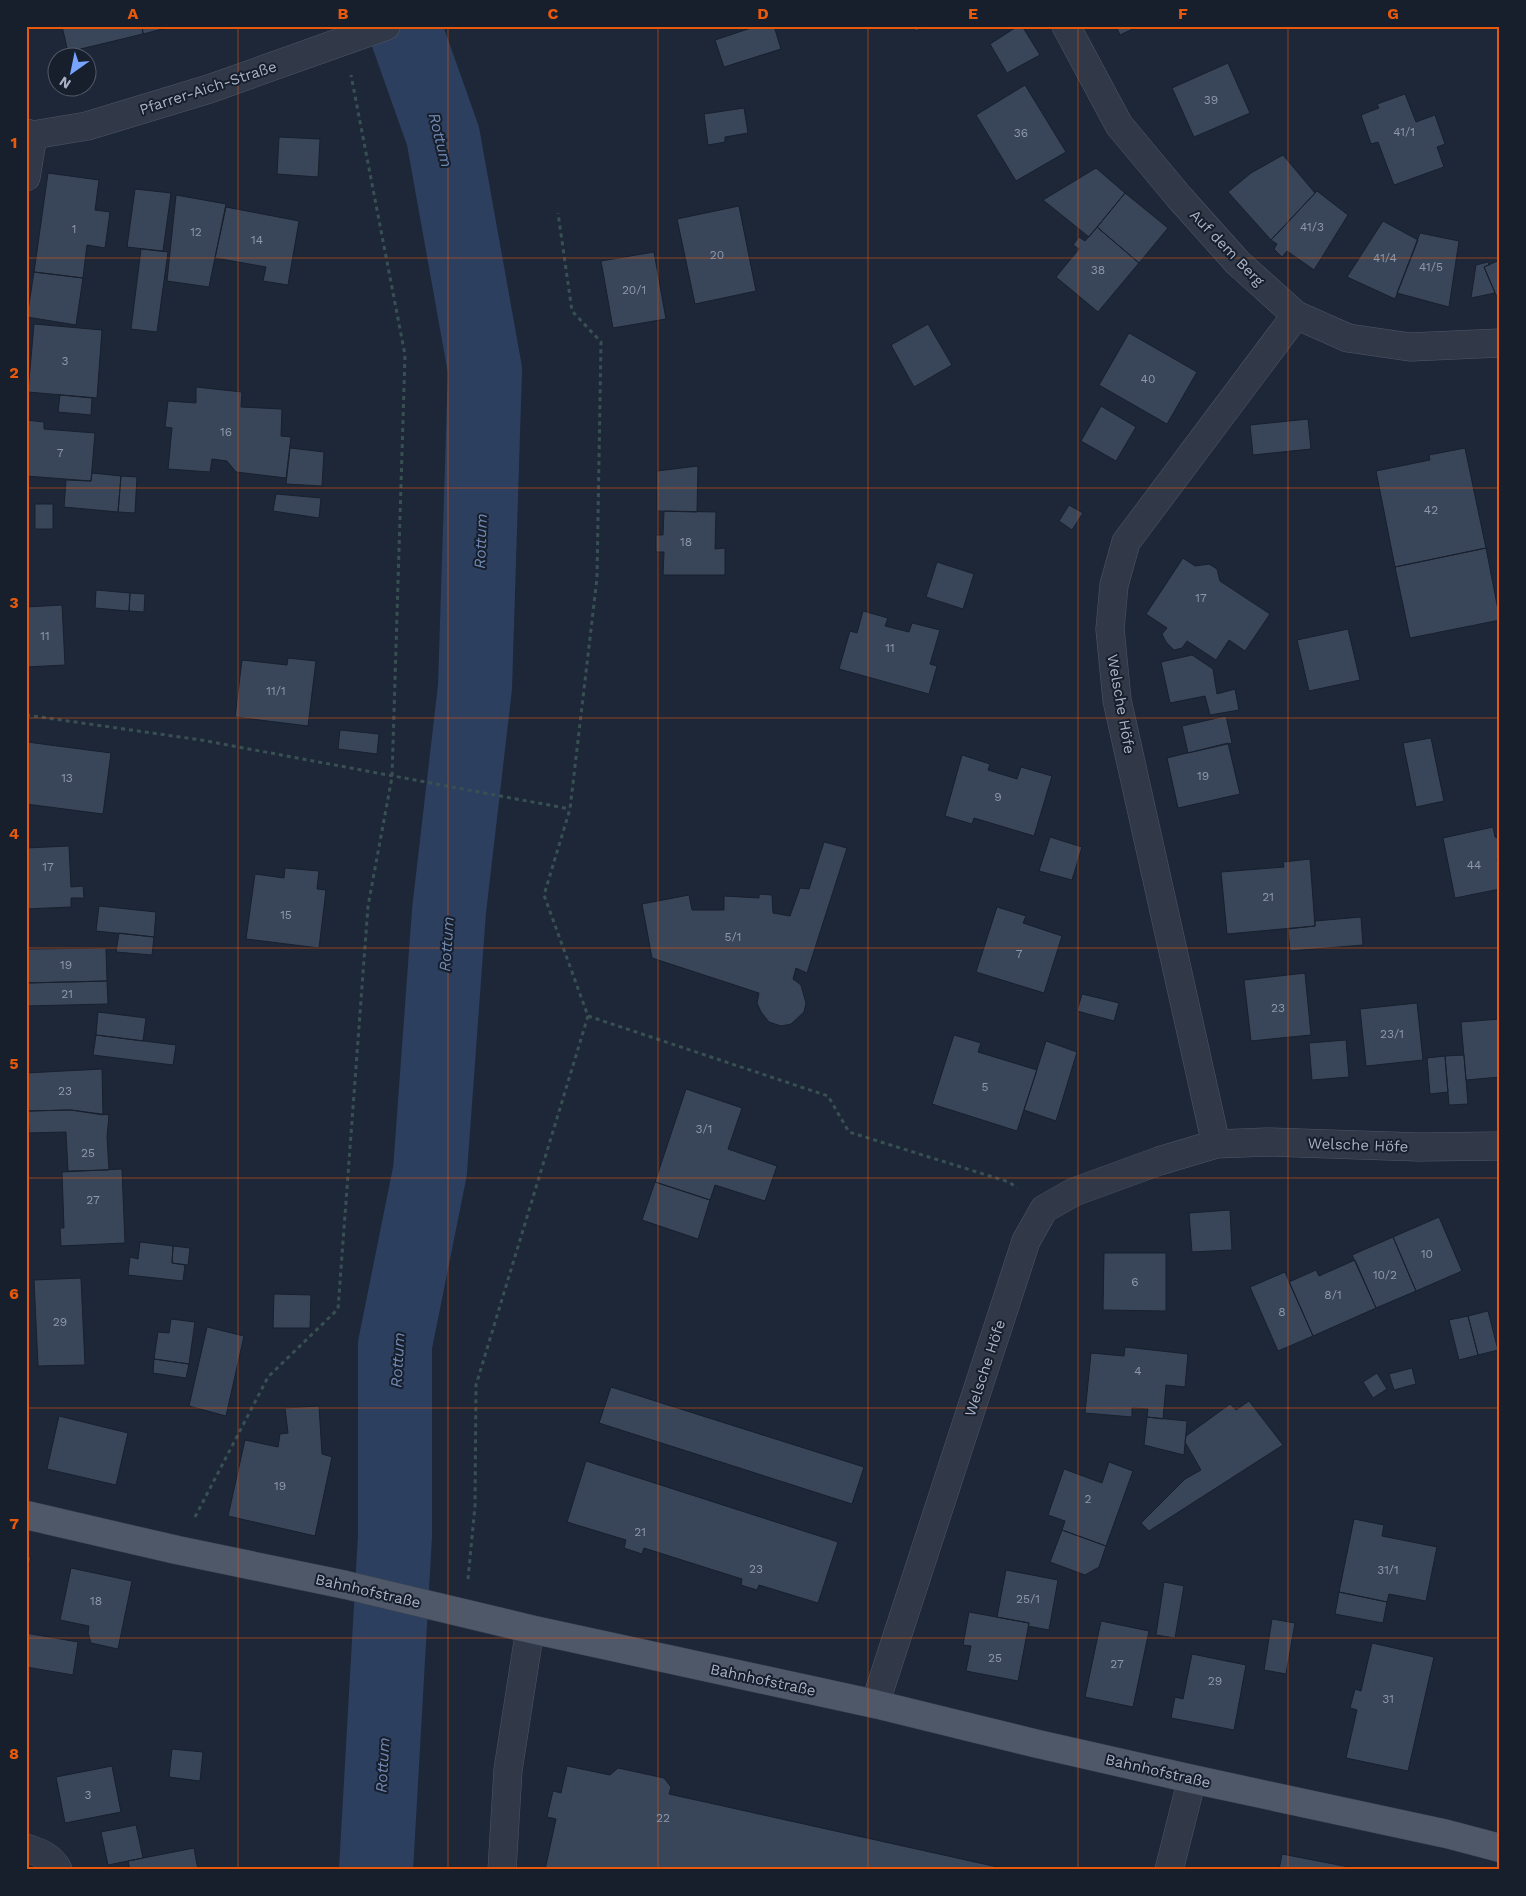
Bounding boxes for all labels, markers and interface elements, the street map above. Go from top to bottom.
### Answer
text: A [128,4,139,23]
text: B [338,4,349,23]
text: C [548,4,559,23]
text: D [757,4,769,23]
text: E [968,4,978,23]
text: F [1178,4,1188,23]
text: G [1387,4,1399,23]
north arrow [48,48,98,98]
street label: Pfarrer-Aich-Straße [137,57,279,119]
text: N [56,73,74,92]
house number: 39 [1204,93,1218,107]
water label: Rottum [425,111,456,169]
house number: 41/1 [1393,125,1415,139]
house number: 36 [1014,126,1028,140]
text: 1 [11,133,17,152]
street label: Auf dem Berg [1186,206,1268,290]
house number: 41/3 [1300,220,1324,234]
house number: 1 [72,222,76,236]
house number: 12 [190,225,202,239]
house number: 14 [251,233,263,247]
house number: 20 [710,248,724,262]
house number: 41/4 [1373,251,1397,265]
house number: 41/5 [1419,260,1443,274]
house number: 38 [1091,263,1105,277]
house number: 20/1 [622,283,646,297]
house number: 3 [62,354,69,368]
text: 2 [9,363,19,382]
house number: 40 [1141,372,1155,386]
house number: 16 [220,425,232,439]
house number: 7 [57,446,64,460]
house number: 42 [1424,503,1438,517]
water label: Rottum [470,513,491,569]
house number: 18 [680,535,692,549]
house number: 17 [1195,591,1207,605]
text: 3 [9,593,19,612]
house number: 11 [40,629,50,643]
house number: 11 [885,641,895,655]
street label: Welsche Höfe [1103,653,1139,755]
house number: 11/1 [266,684,286,698]
house number: 19 [1197,769,1209,783]
house number: 13 [61,771,73,785]
house number: 9 [994,790,1002,804]
text: 4 [9,824,19,843]
house number: 44 [1467,858,1481,872]
house number: 17 [42,860,54,874]
house number: 21 [1262,890,1274,904]
house number: 15 [280,908,292,922]
water label: Rottum [435,916,458,972]
house number: 5/1 [725,930,741,944]
house number: 7 [1016,947,1023,961]
house number: 19 [60,958,72,972]
house number: 21 [61,987,73,1001]
house number: 23 [1271,1001,1285,1015]
house number: 23/1 [1380,1027,1404,1041]
text: 5 [9,1054,19,1073]
house number: 5 [982,1080,989,1094]
house number: 23 [58,1084,72,1098]
house number: 3/1 [696,1122,712,1136]
street label: Welsche Höfe [1307,1134,1409,1156]
house number: 25 [81,1146,95,1160]
house number: 27 [86,1193,100,1207]
house number: 10 [1421,1247,1433,1261]
house number: 10/2 [1373,1268,1397,1282]
house number: 6 [1131,1275,1139,1289]
text: 6 [9,1284,19,1303]
house number: 8/1 [1324,1288,1342,1302]
house number: 8 [1278,1305,1286,1319]
house number: 29 [53,1315,67,1329]
street label: Welsche Höfe [961,1317,1009,1419]
water label: Rottum [387,1332,408,1388]
house number: 4 [1134,1364,1142,1378]
house number: 19 [274,1479,286,1493]
house number: 2 [1085,1492,1092,1506]
text: 7 [9,1514,19,1533]
house number: 21 [634,1525,646,1539]
house number: 23 [749,1562,763,1576]
house number: 31/1 [1377,1563,1399,1577]
street label: Bahnhofstraße [314,1570,422,1612]
house number: 25/1 [1016,1592,1040,1606]
house number: 18 [90,1594,102,1608]
house number: 25 [988,1651,1002,1665]
house number: 27 [1110,1657,1124,1671]
street label: Bahnhofstraße [709,1660,817,1700]
house number: 29 [1208,1674,1222,1688]
house number: 31 [1382,1692,1394,1706]
water label: Rottum [372,1737,393,1793]
text: 8 [9,1744,19,1763]
street label: Bahnhofstraße [1104,1750,1212,1792]
house number: 3 [85,1788,92,1802]
house number: 22 [656,1811,670,1825]

